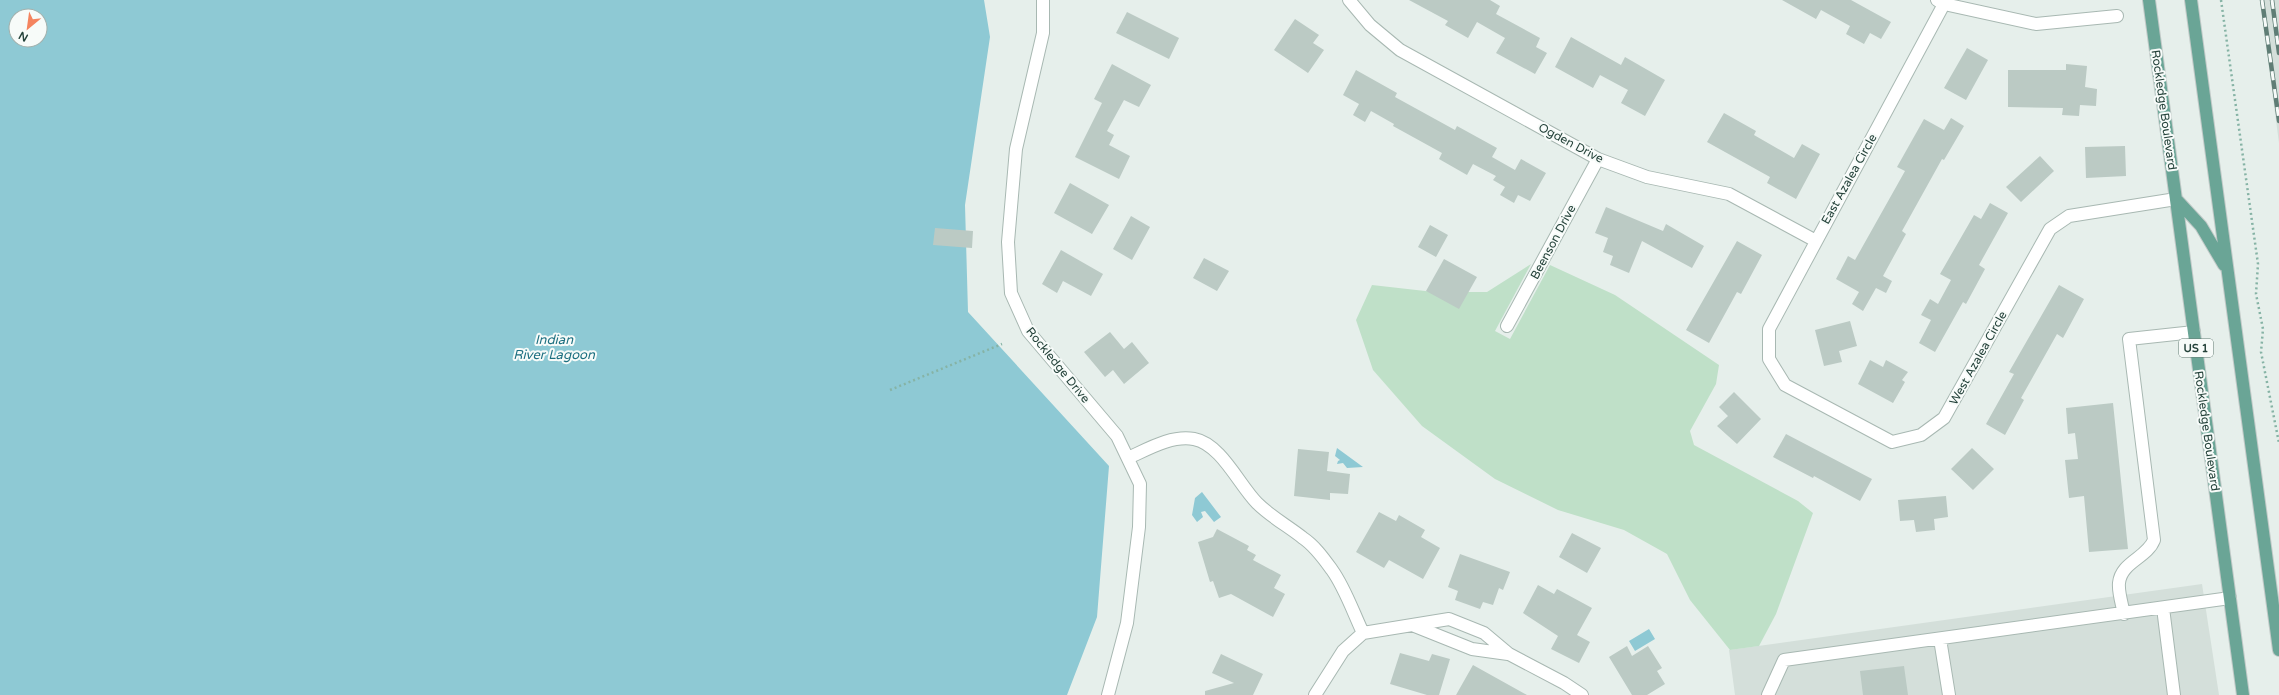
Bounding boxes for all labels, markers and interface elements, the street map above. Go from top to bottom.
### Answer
north arrow [8,8,48,48]
text: N [16,28,30,44]
street label: Rockledge Boulevard [2149,49,2179,171]
street label: Ogden Drive [1536,120,1606,166]
street label: East Azalea Circle [1818,131,1880,227]
street label: Beenson Drive [1528,202,1579,282]
street label: West Azalea Circle [1946,308,2010,407]
street label: Rockledge Drive [1023,324,1093,406]
water label: Indian River Lagoon [513,332,596,363]
road number: US 1 [2179,339,2213,357]
street label: Rockledge Boulevard [2192,370,2222,492]

